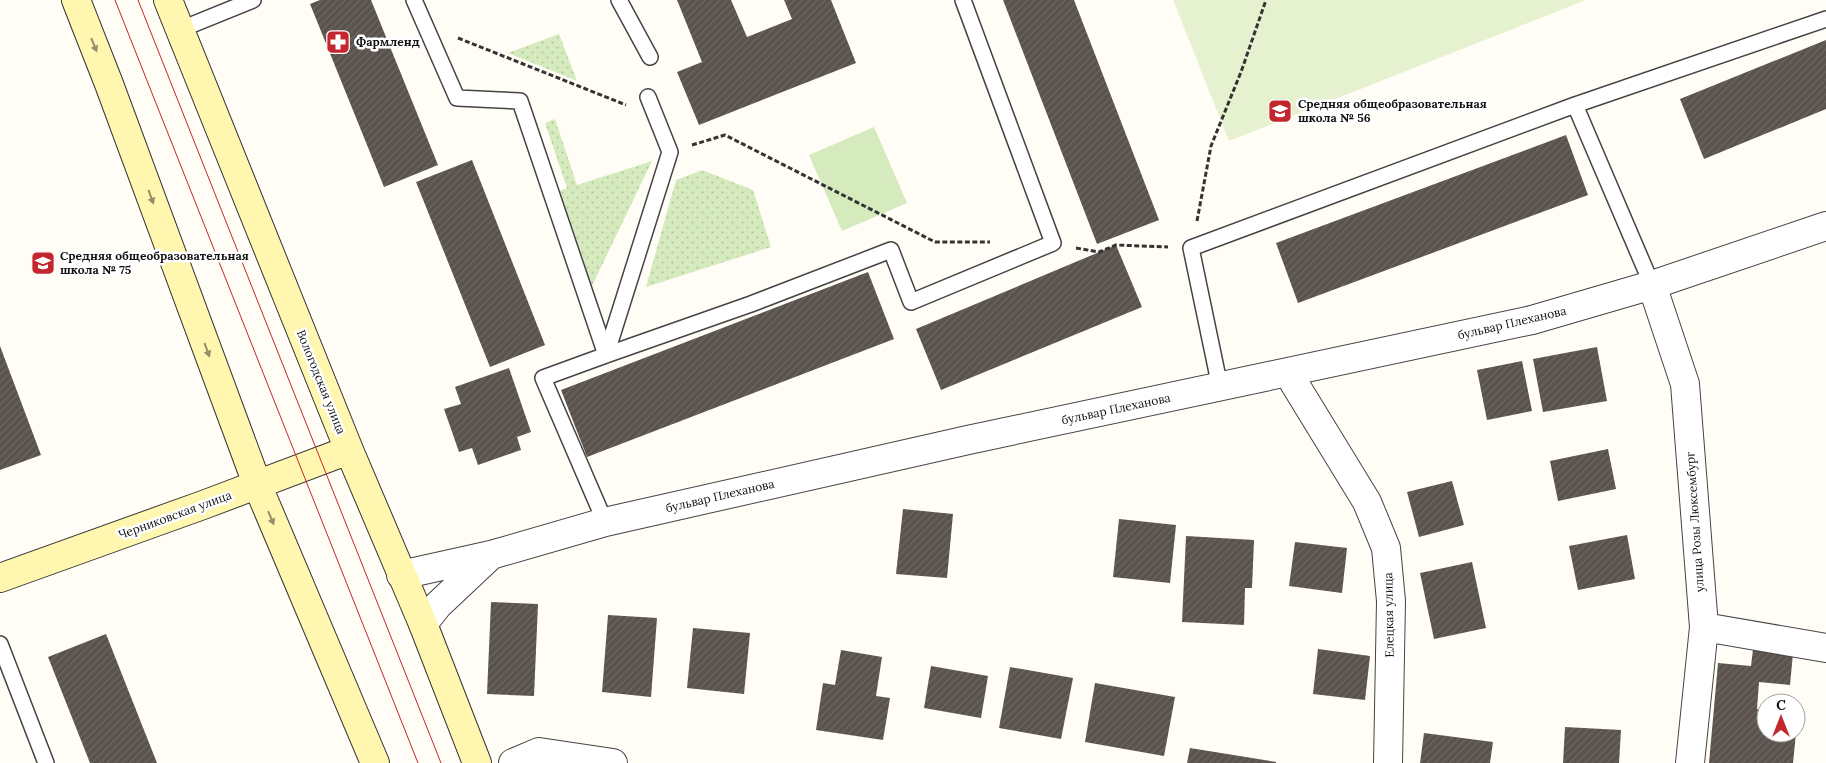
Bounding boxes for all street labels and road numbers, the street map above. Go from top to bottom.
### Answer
street label: бульвар Плеханова [1456,303,1568,342]
street label: Вологодская улица [294,327,349,436]
street label: бульвар Плеханова [1060,390,1172,427]
street label: улица Розы Люксембург [1682,451,1707,593]
street label: бульвар Плеханова [664,476,776,515]
street label: Черниковская улица [116,487,234,542]
street label: Елецкая улица [1380,572,1397,658]

